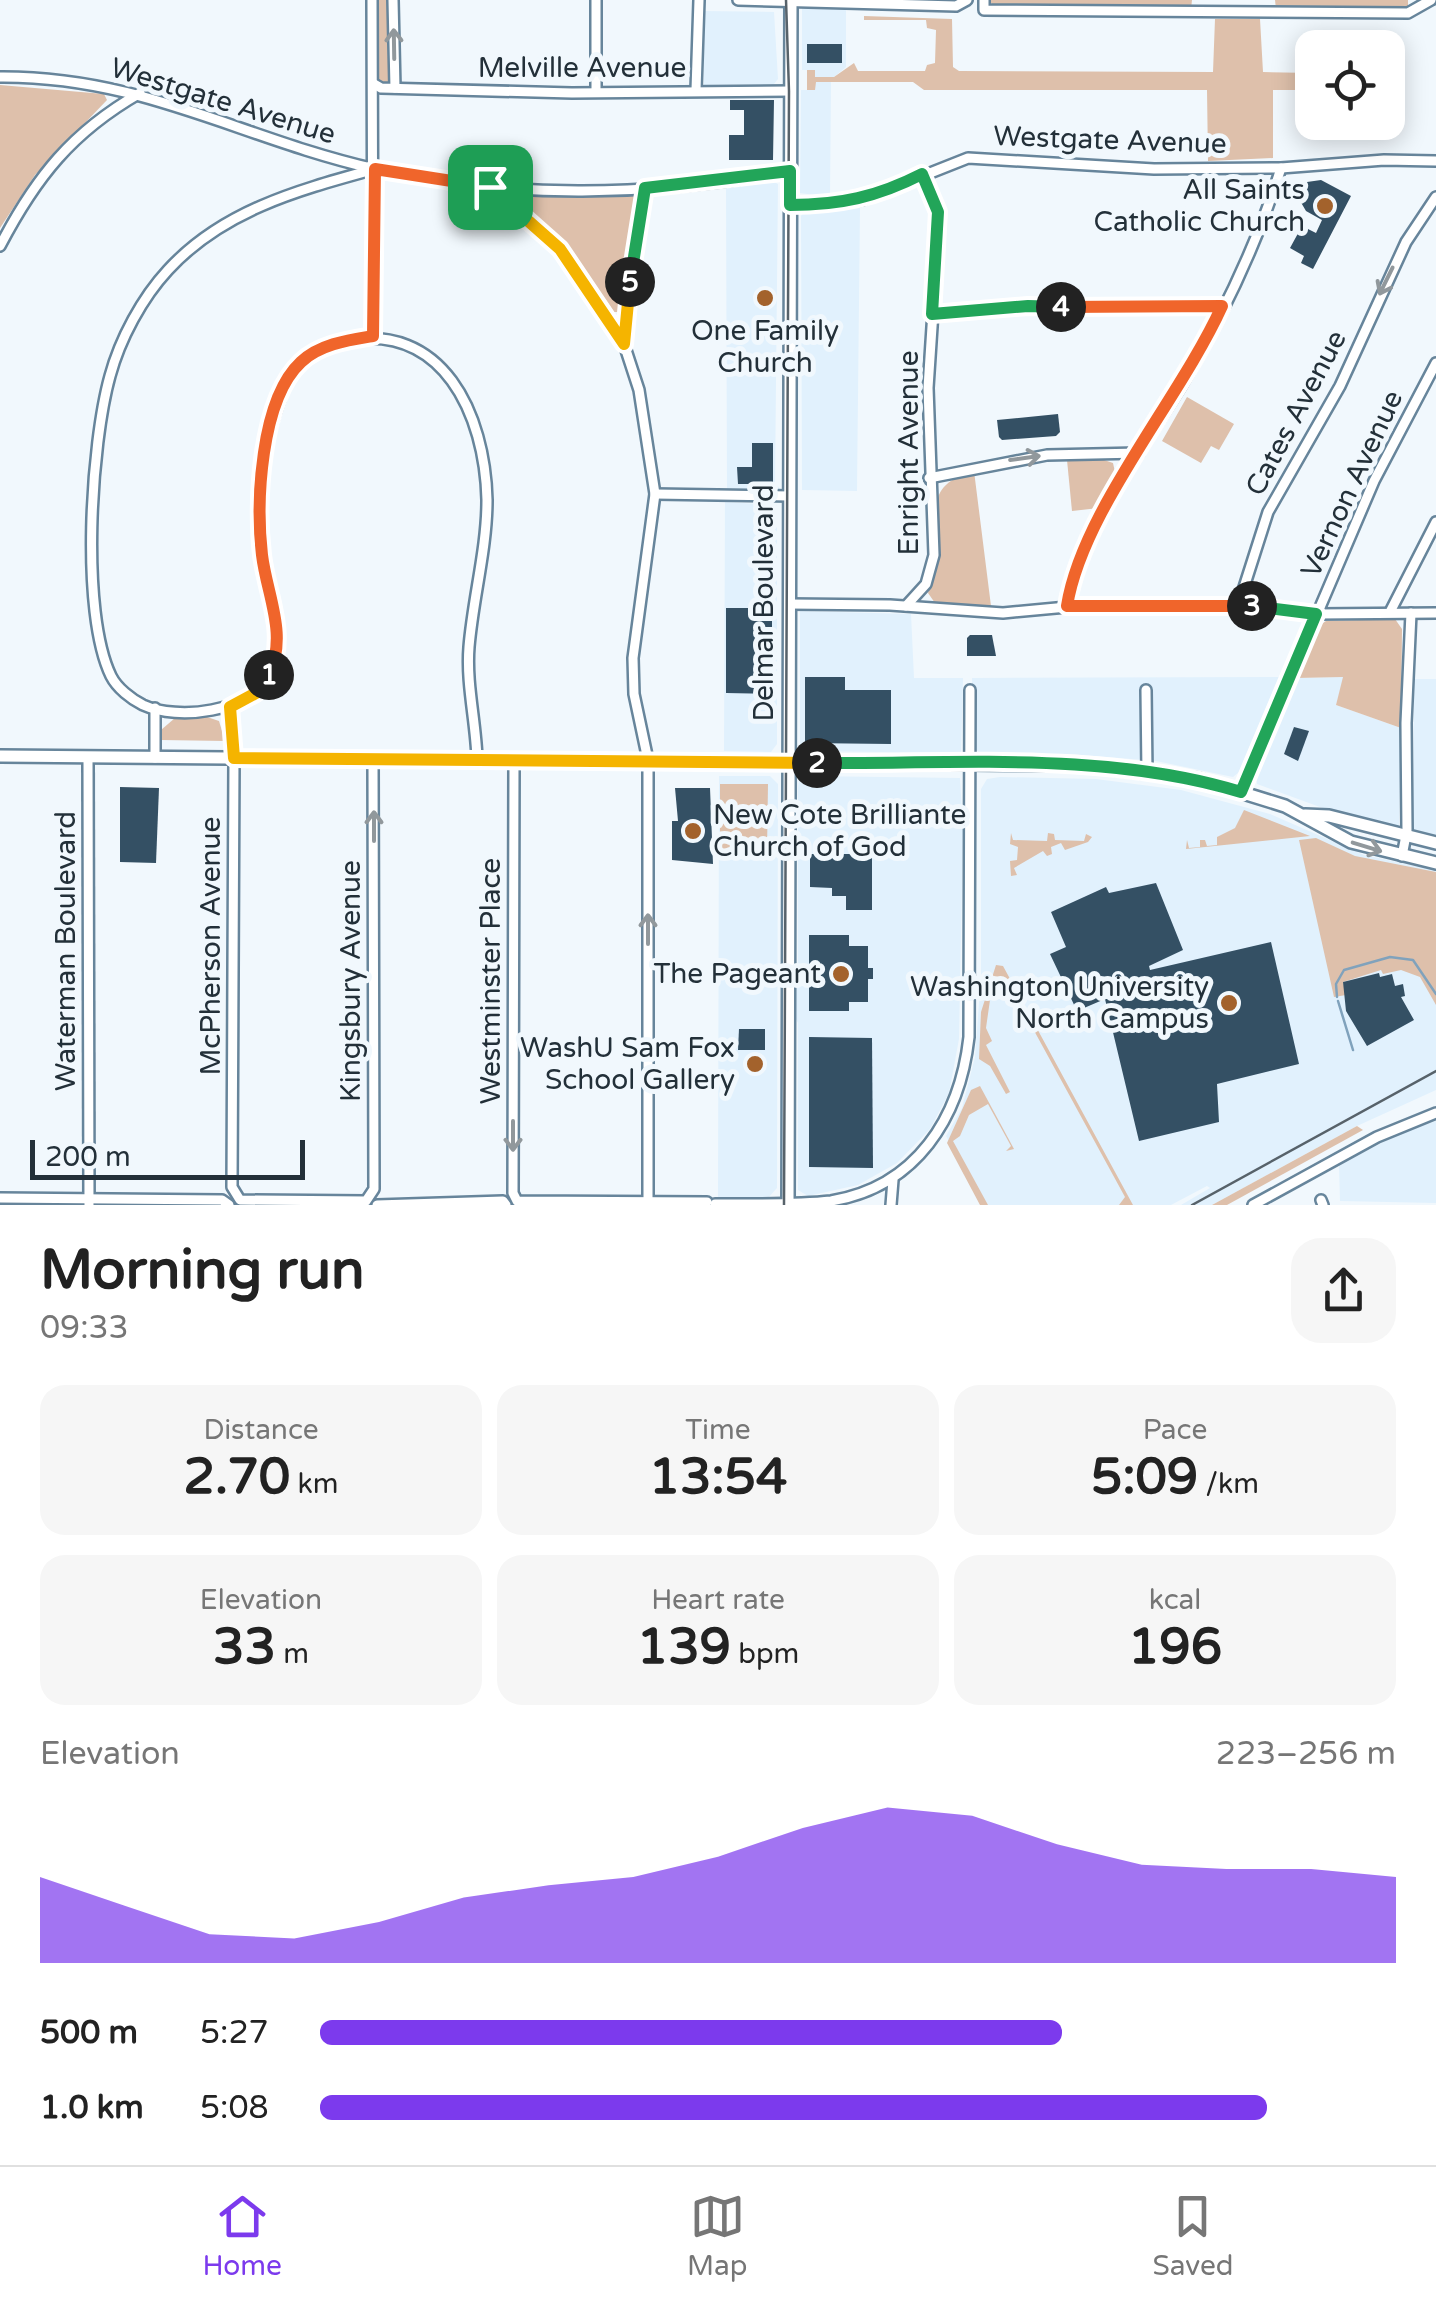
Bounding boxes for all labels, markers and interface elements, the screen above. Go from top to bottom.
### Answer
one-way arrow [384,29,403,61]
map controls [1295,30,1405,140]
button: locate [1295,30,1405,140]
street label: Westgate Avenue [106,51,340,151]
street label: Melville Avenue [478,51,686,85]
street label: Westgate Avenue [993,119,1227,161]
pin [448,145,533,230]
icon: arrive [463,160,518,215]
place label: All Saints Catholic Church [1093,173,1305,239]
marker: All Saints Catholic Church [1314,195,1336,217]
pin: 5 [605,257,655,307]
text: 5 [621,265,639,299]
one-way arrow [1376,265,1395,295]
pin: 4 [1036,282,1086,332]
marker: One Family Church [754,287,776,309]
text: 4 [1052,290,1070,324]
place label: One Family Church [691,314,839,380]
street label: Cates Avenue [1238,325,1354,501]
street label: Enright Avenue [892,351,926,556]
street label: Vernon Avenue [1294,385,1410,583]
one-way arrow [1008,448,1040,467]
street label: Delmar Boulevard [747,484,781,722]
pin: 3 [1227,581,1277,631]
text: 3 [1243,589,1261,623]
pin: 1 [244,650,294,700]
text: 1 [260,658,278,692]
pin: 2 [792,738,842,788]
text: 2 [808,746,826,780]
place label: New Cote Brilliante Church of God [713,798,966,864]
street label: Waterman Boulevard [49,811,83,1091]
one-way arrow [364,811,384,844]
street label: McPherson Avenue [194,817,228,1075]
marker: New Cote Brilliante Church of God [682,820,704,842]
one-way arrow [1351,839,1382,857]
street label: Westminster Place [474,858,508,1104]
street label: Kingsbury Avenue [334,860,368,1102]
one-way arrow [638,913,658,946]
place label: The Pageant [653,957,821,991]
marker: The Pageant [830,963,852,985]
place label: Washington University North Campus [910,970,1209,1036]
marker: Washington University North Campus [1218,992,1240,1014]
place label: WashU Sam Fox School Gallery [520,1031,735,1097]
marker: WashU Sam Fox School Gallery [744,1053,766,1075]
one-way arrow [504,1120,522,1152]
scale bar [30,1135,305,1180]
text: 200 m [45,1140,131,1174]
text: Morning run [40,1238,365,1304]
button: share [1291,1238,1396,1343]
text: 09:33 [40,1309,129,1347]
text: Distance [203,1413,319,1447]
text: Time [685,1413,751,1447]
text: Pace [1143,1413,1207,1447]
text: 2.70 [184,1447,290,1507]
text: 13:54 [649,1447,787,1507]
text: 5:09 [1091,1447,1198,1507]
text: km [290,1467,338,1501]
text: /km [1198,1467,1259,1501]
text: Elevation [200,1583,322,1617]
text: Heart rate [651,1583,785,1617]
text: kcal [1149,1583,1201,1617]
text: 33 [213,1617,276,1677]
text: 139 [637,1617,731,1677]
text: 196 [1128,1617,1222,1677]
text: m [276,1637,309,1671]
text: bpm [731,1637,799,1671]
text: Elevation [40,1735,180,1773]
text: 223–256 m [1216,1735,1396,1773]
text: 500 m [40,2014,138,2052]
text: 5:27 [200,2014,269,2052]
text: 1.0 km [40,2089,144,2127]
text: 5:08 [200,2089,269,2127]
tab: Home [203,2189,282,2283]
tab: Map [687,2189,747,2283]
tab: Saved [1153,2189,1233,2283]

